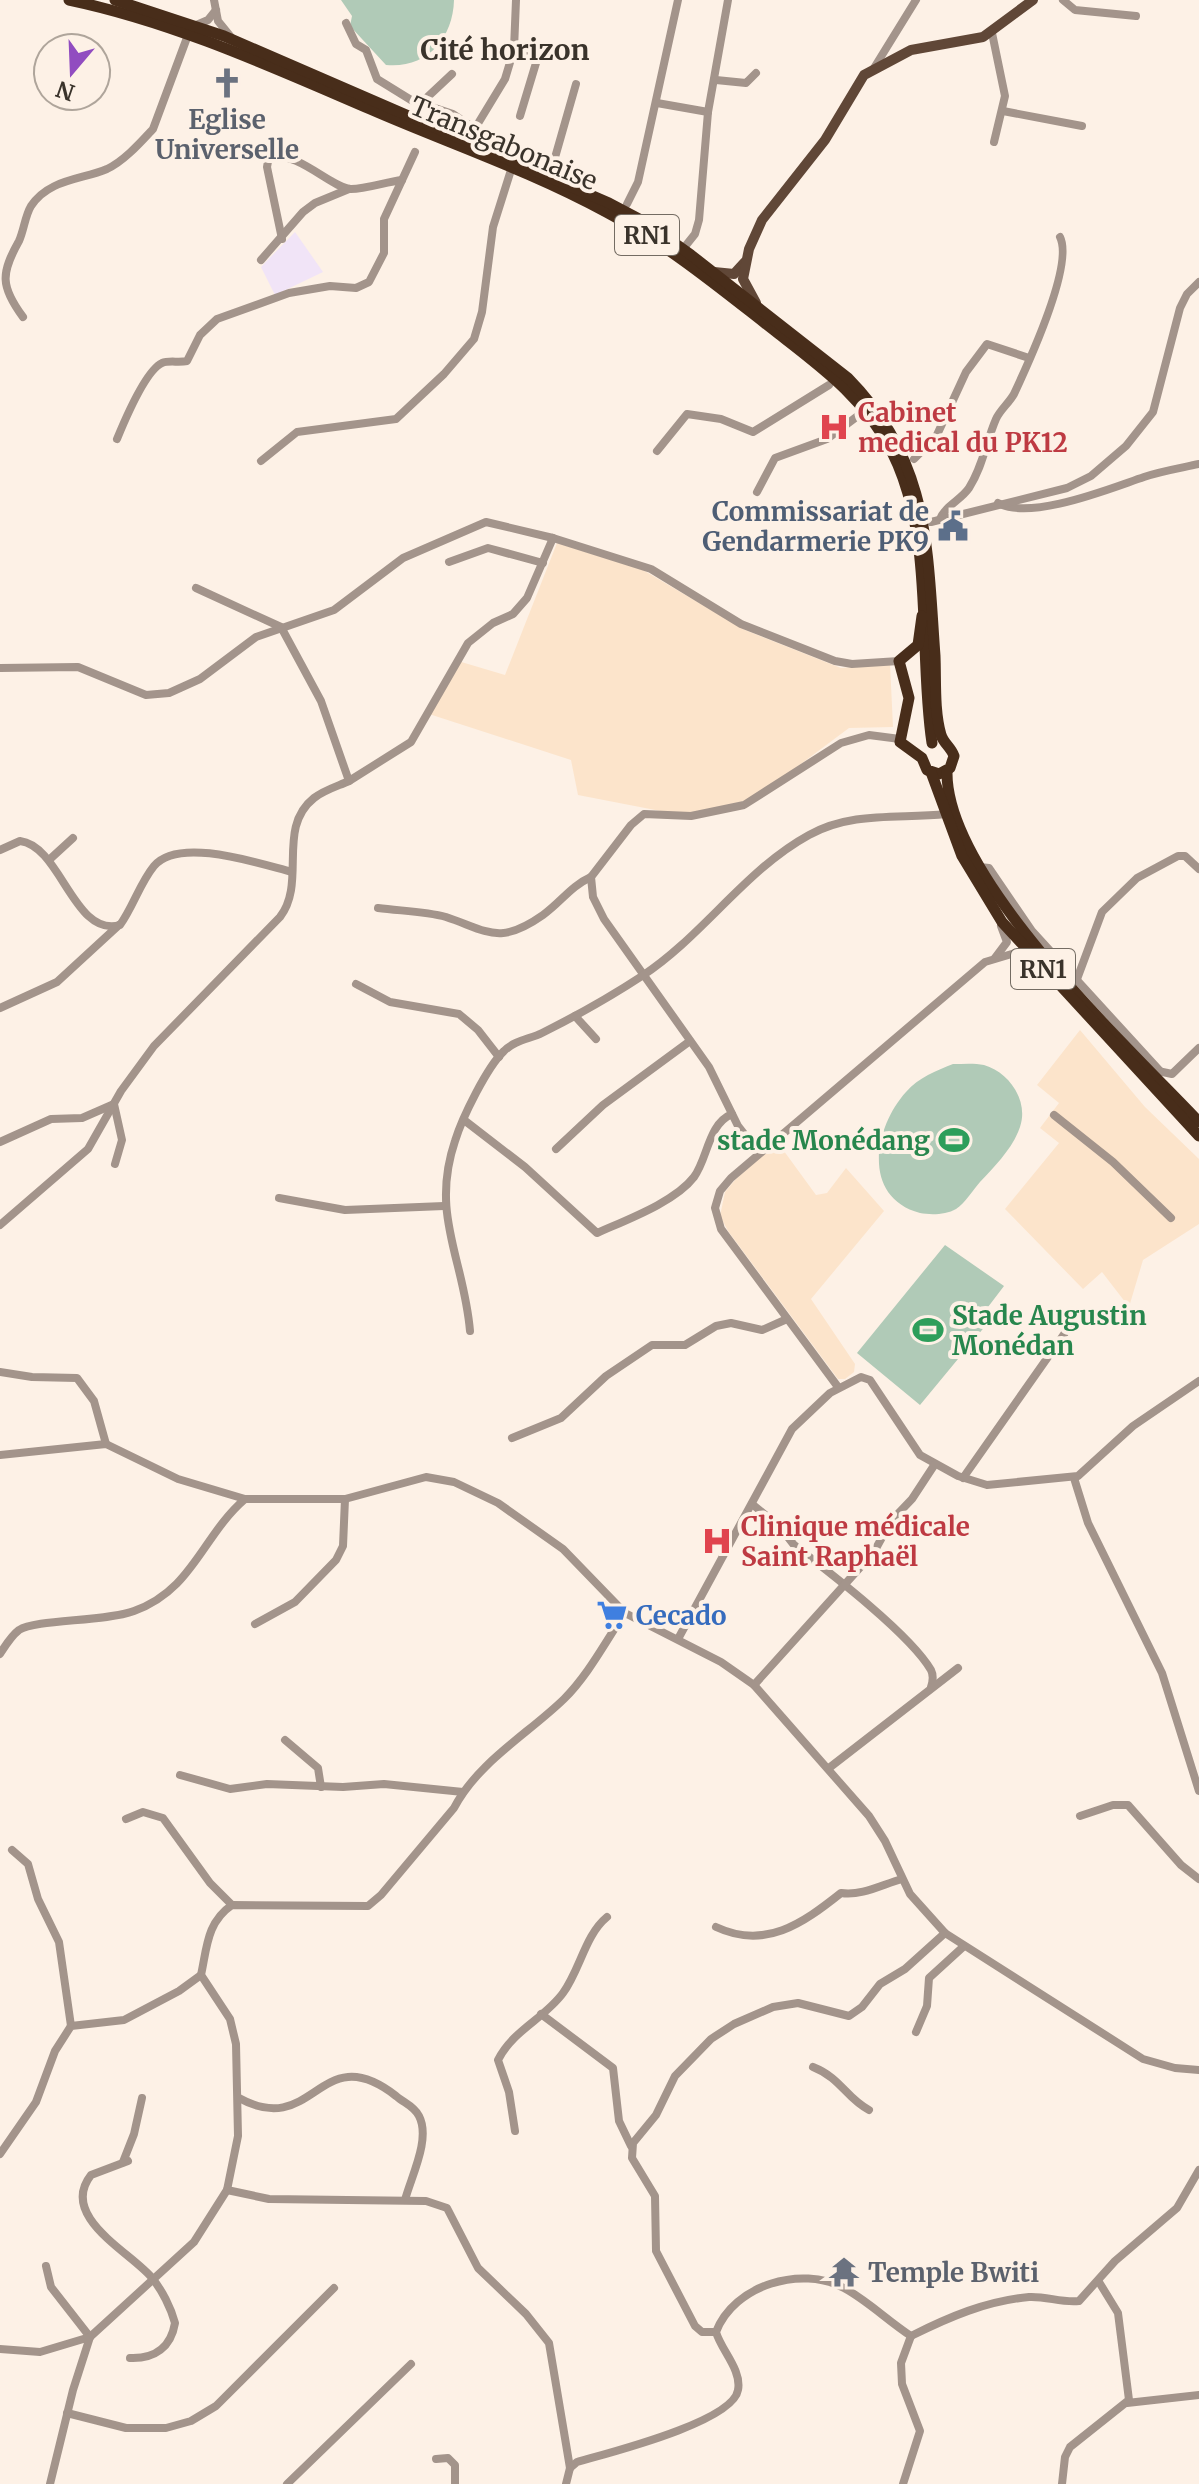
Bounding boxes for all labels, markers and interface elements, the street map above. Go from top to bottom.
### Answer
north arrow [32,32,112,112]
district label: Cité horizon [421,32,589,68]
church icon: Eglise Universelle [210,66,244,100]
text: N [52,75,78,107]
street label: Transgabonaise [406,89,602,197]
place label: Eglise Universelle [155,103,299,166]
road number: RN1 [615,215,679,255]
place label: Cabinet medical du PK12 [858,396,1068,459]
hospital icon: Cabinet medical du PK12 [817,410,851,444]
place label: Commissariat de Gendarmerie PK9 [702,495,929,558]
public building icon: Commissariat de Gendarmerie PK9 [936,509,970,543]
road number: RN1 [1011,949,1075,989]
sports icon: stade Monédang [937,1123,971,1157]
place label: stade Monédang [717,1124,930,1157]
place label: Stade Augustin Monédan [952,1299,1147,1362]
sports icon: Stade Augustin Monédan [911,1313,945,1347]
place label: Clinique médicale Saint Raphaël [741,1510,970,1573]
hospital icon: Clinique médicale Saint Raphaël [700,1524,734,1558]
supermarket icon: Cecado [595,1598,629,1632]
place label: Cecado [636,1599,727,1632]
temple icon: Temple Bwiti [827,2255,861,2289]
place label: Temple Bwiti [868,2256,1039,2289]

